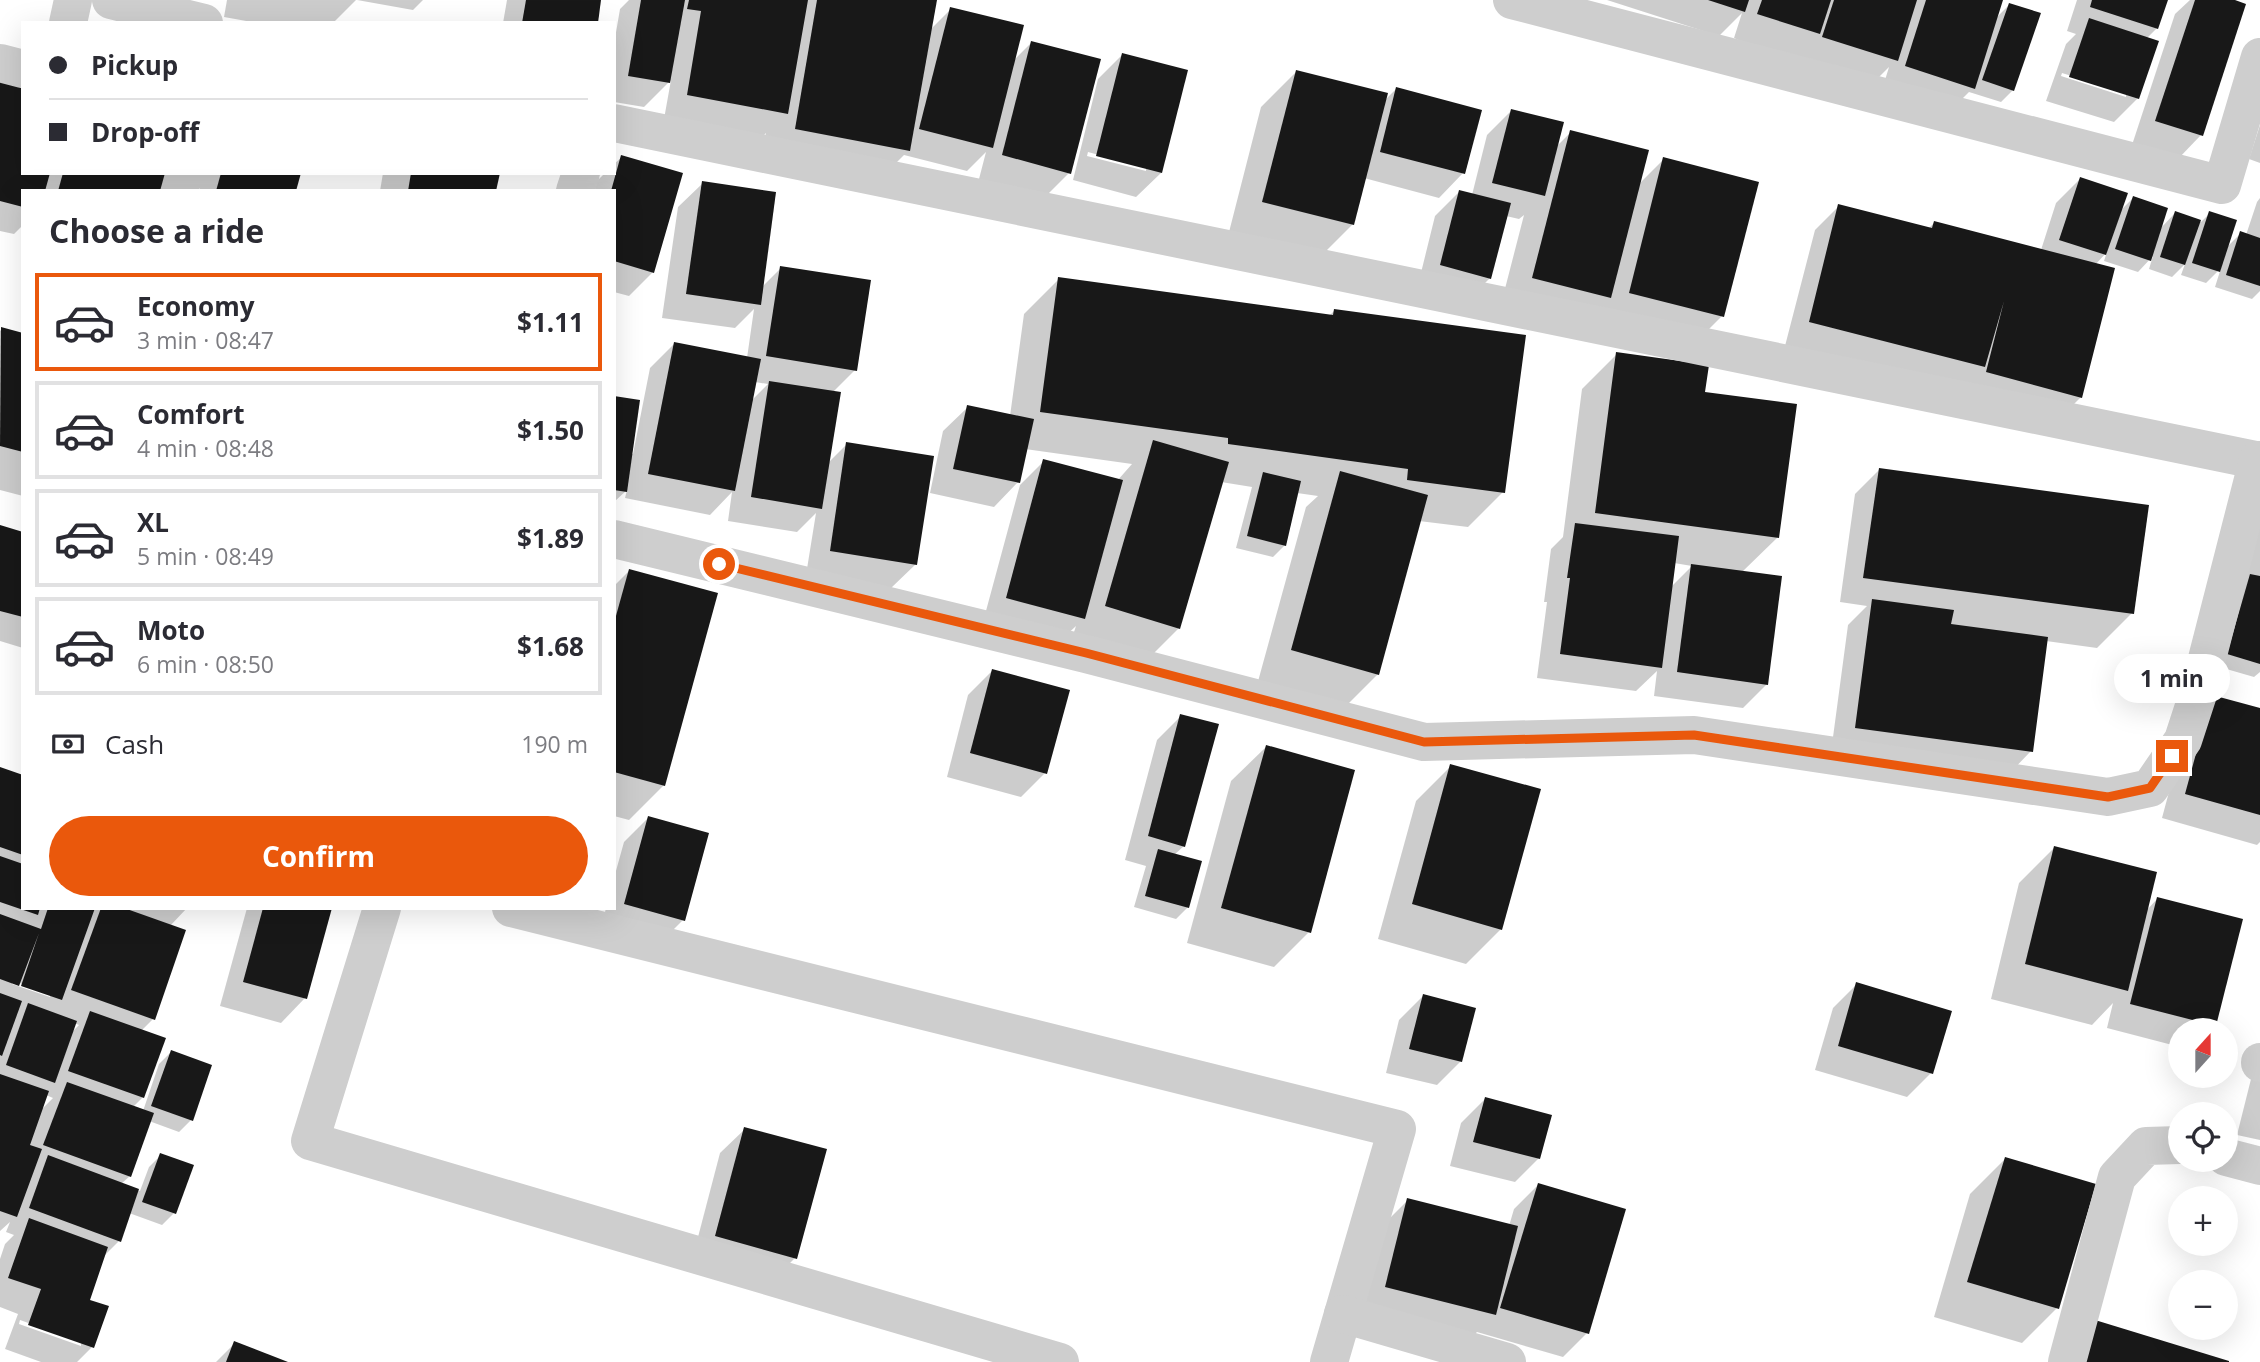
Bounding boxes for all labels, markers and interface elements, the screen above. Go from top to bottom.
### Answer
text: Pickup [91,47,178,83]
text: Drop-off [91,114,199,150]
text: Choose a ride [49,209,264,252]
text: Economy [137,288,255,324]
icon: car [53,291,116,354]
text: $1.11 [517,304,584,340]
text: 3 min · 08:47 [137,324,274,356]
text: Comfort [137,396,244,432]
icon: car [53,399,116,462]
text: $1.50 [517,412,584,448]
text: 4 min · 08:48 [137,432,274,464]
text: XL [137,504,169,540]
icon: car [53,507,116,570]
text: $1.89 [517,520,584,556]
text: 5 min · 08:49 [137,540,274,572]
route start [703,548,735,580]
text: Moto [137,612,205,648]
icon: car [53,615,116,678]
text: $1.68 [517,628,584,664]
text: 6 min · 08:50 [137,648,274,680]
callout: 1 min [2114,654,2230,704]
text: 1 min [2140,662,2204,694]
icon: cash [49,725,87,763]
text: Cash [105,726,164,762]
text: 190 m [521,728,588,760]
route end [2156,740,2188,772]
button: Confirm [49,816,588,896]
north arrow [2168,1018,2238,1088]
map controls [2168,1018,2238,1340]
button: locate [2168,1102,2238,1172]
button: + [2168,1186,2238,1256]
button: − [2168,1270,2238,1340]

